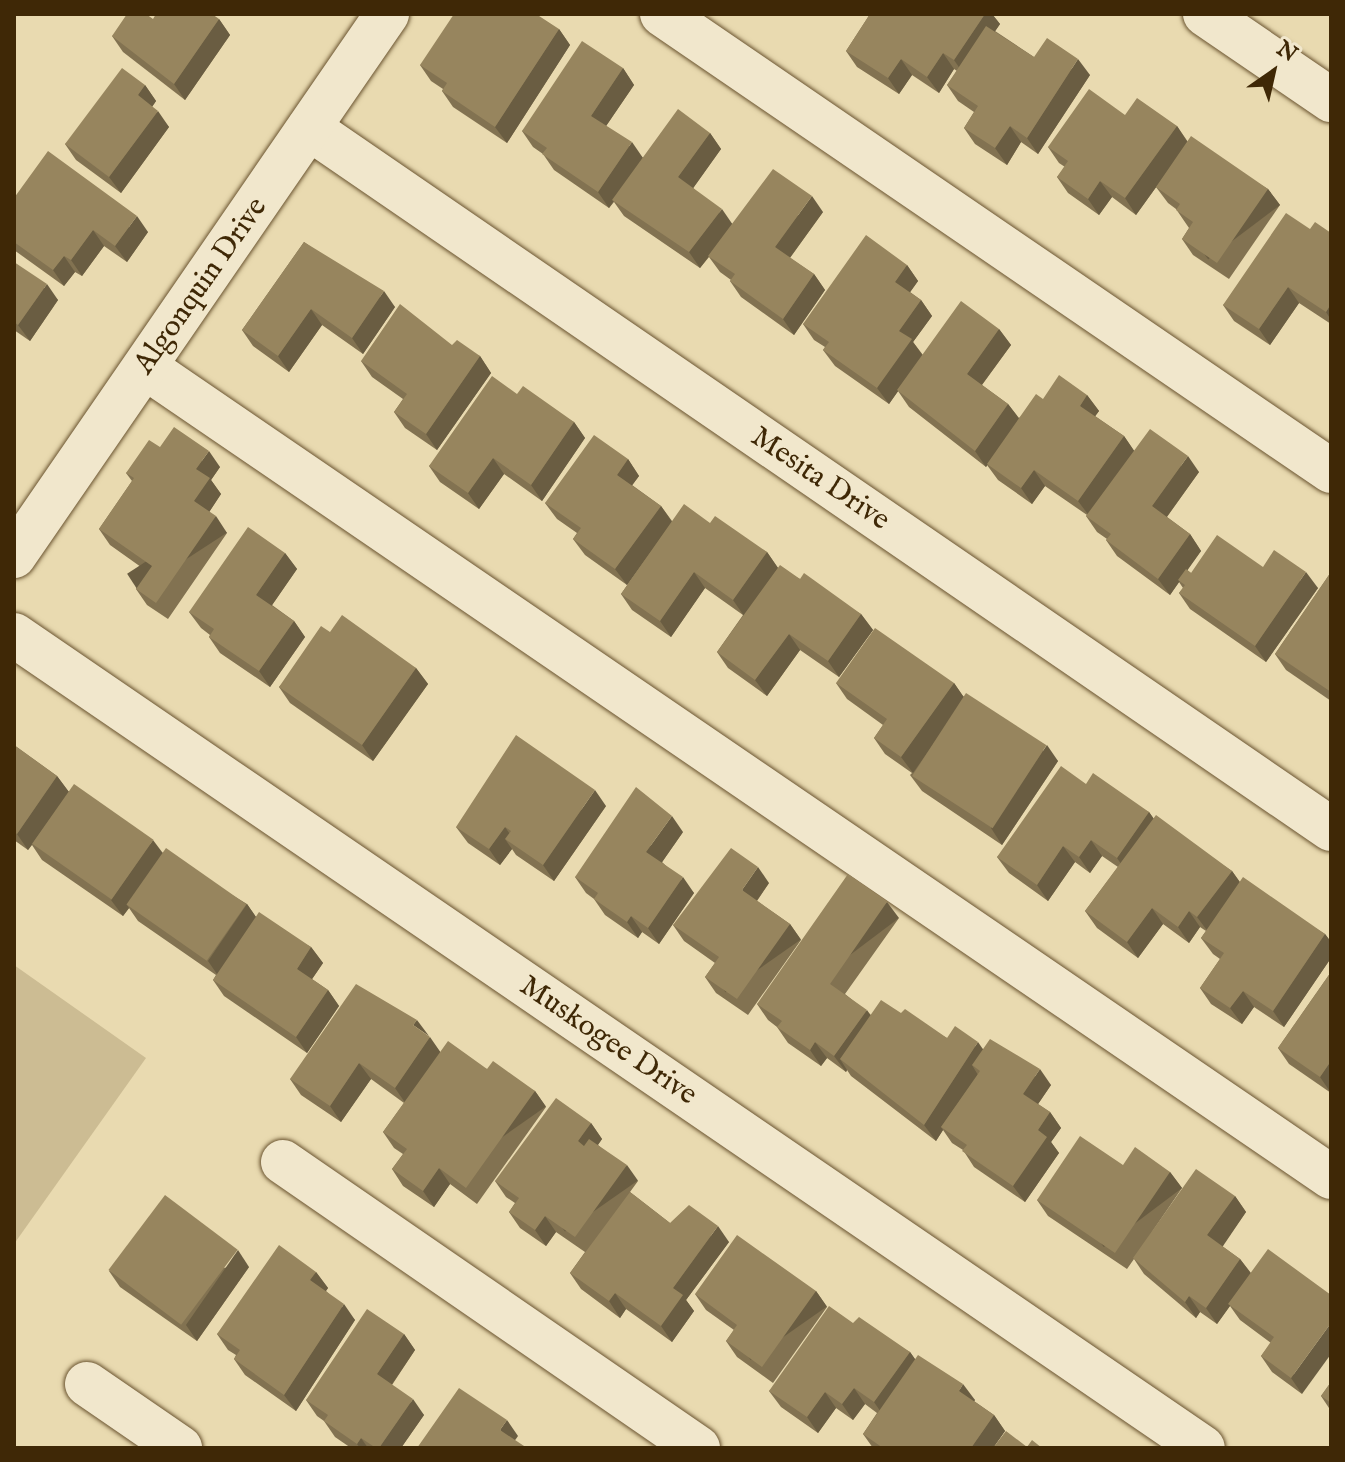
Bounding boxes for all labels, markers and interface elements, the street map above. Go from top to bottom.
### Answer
north arrow [1233,32,1313,112]
text: N [1271,35,1302,69]
street label: Algonquin Drive [127,191,275,381]
street label: Mesita Drive [744,419,896,539]
street label: Muskogee Drive [512,968,704,1114]

